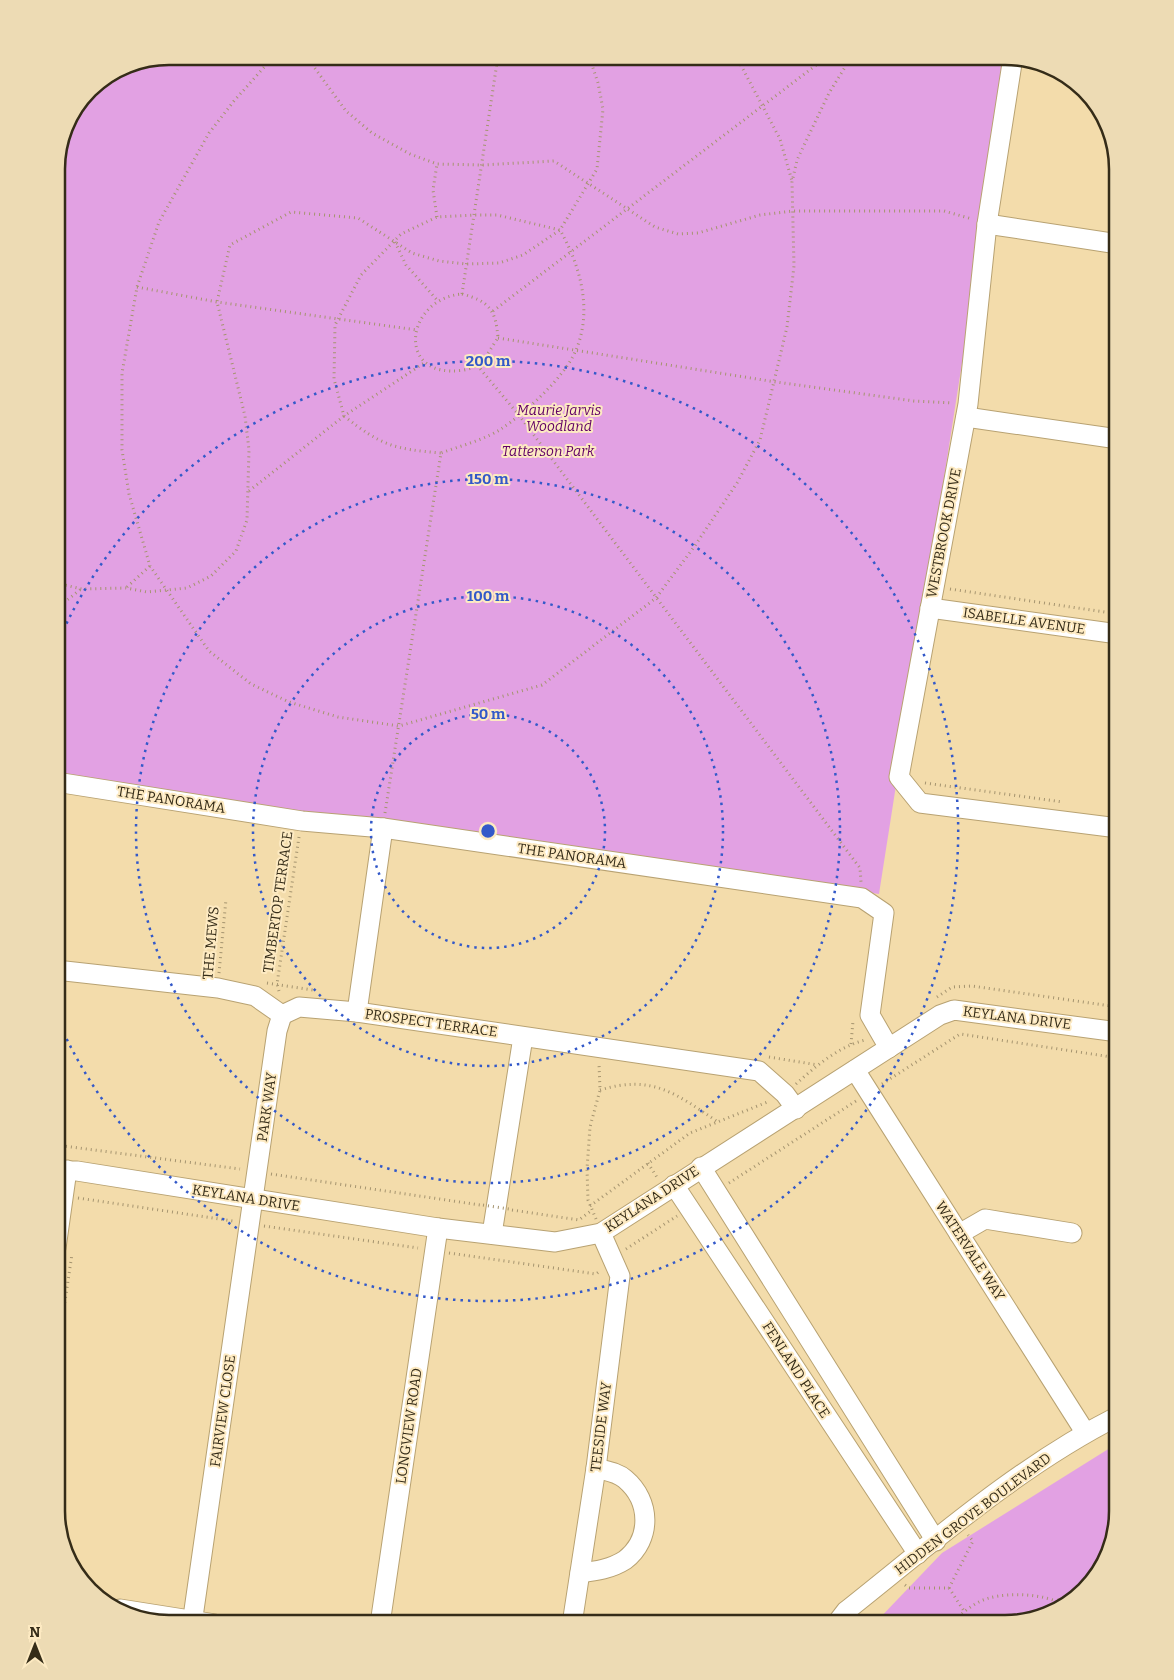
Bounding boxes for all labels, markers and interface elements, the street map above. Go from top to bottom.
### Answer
text: 200 m [466,352,511,370]
park label: Maurie Jarvis Woodland [517,402,601,435]
park label: Tatterson Park [502,443,595,460]
street label: WESTBROOK DRIVE [923,467,965,599]
text: 150 m [467,470,509,488]
text: 100 m [467,587,510,605]
street label: ISABELLE AVENUE [962,604,1086,638]
text: 50 m [471,705,506,723]
street label: THE PANORAMA [116,783,227,817]
centre of rings [479,822,497,840]
street label: TIMBERTOP TERRACE [260,830,296,974]
street label: THE PANORAMA [517,840,628,872]
street label: THE MEWS [199,906,223,980]
street label: KEYLANA DRIVE [962,1003,1072,1033]
street label: PROSPECT TERRACE [364,1005,498,1041]
street label: PARK WAY [254,1071,280,1143]
street label: KEYLANA DRIVE [602,1162,702,1236]
street label: KEYLANA DRIVE [191,1181,301,1215]
street label: WATERVALE WAY [932,1198,1008,1304]
street label: FENLAND PLACE [759,1319,833,1421]
street label: FAIRVIEW CLOSE [207,1354,239,1468]
street label: LONGVIEW ROAD [392,1367,426,1485]
street label: TEESIDE WAY [587,1381,615,1473]
street label: HIDDEN GROVE BOULEVARD [891,1450,1055,1578]
north arrow [10,1620,60,1670]
text: N [30,1624,41,1641]

